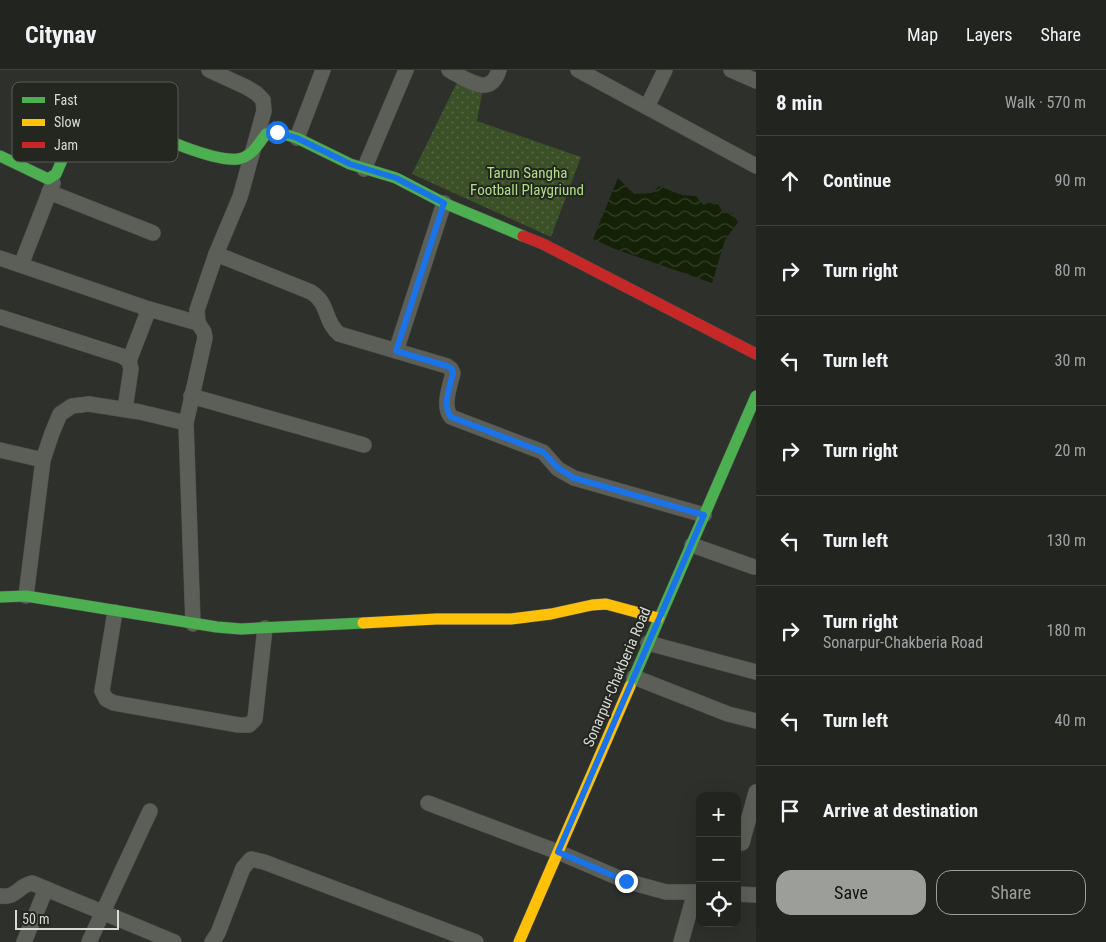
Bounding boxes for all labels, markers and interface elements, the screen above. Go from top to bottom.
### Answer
text: Citynav [25,21,96,49]
text: Map [907,24,938,45]
text: Layers [966,24,1013,45]
text: Share [1041,24,1081,45]
legend [12,82,178,162]
text: 8 min [776,91,823,115]
text: Fast [54,92,78,108]
text: Walk · 570 m [1005,93,1086,112]
text: Slow [54,114,81,130]
route start [266,121,289,144]
text: Jam [54,137,78,153]
park label: Tarun Sangha Football Playgriund [470,164,584,199]
icon: ahead [776,167,804,195]
text: Continue [823,169,891,192]
text: 90 m [1054,171,1086,190]
icon: right [776,257,804,285]
text: Turn right [823,259,898,282]
text: 80 m [1054,261,1086,280]
icon: left [776,347,804,375]
text: Turn left [823,349,888,372]
text: 30 m [1054,351,1086,370]
icon: right [776,437,804,465]
text: Turn right [823,439,898,462]
text: 20 m [1054,441,1086,460]
icon: left [776,527,804,555]
text: Turn left [823,529,888,552]
text: 130 m [1047,531,1086,550]
street label: Sonarpur-Chakberia Road [579,604,655,750]
text: Turn right [823,610,898,633]
icon: right [776,617,804,645]
text: 180 m [1047,621,1086,640]
text: Sonarpur-Chakberia Road [823,633,983,652]
icon: left [776,707,804,735]
text: Turn left [823,709,888,732]
text: 40 m [1054,711,1086,730]
map controls [696,792,741,927]
button: + [696,792,741,837]
icon: arrive [776,797,804,825]
text: Arrive at destination [823,799,978,822]
button: − [696,837,741,882]
route end [615,870,638,893]
button: Save [776,870,926,915]
button: Share [936,870,1086,915]
button: locate [696,882,741,927]
scale bar [15,907,119,930]
text: 50 m [22,911,50,927]

